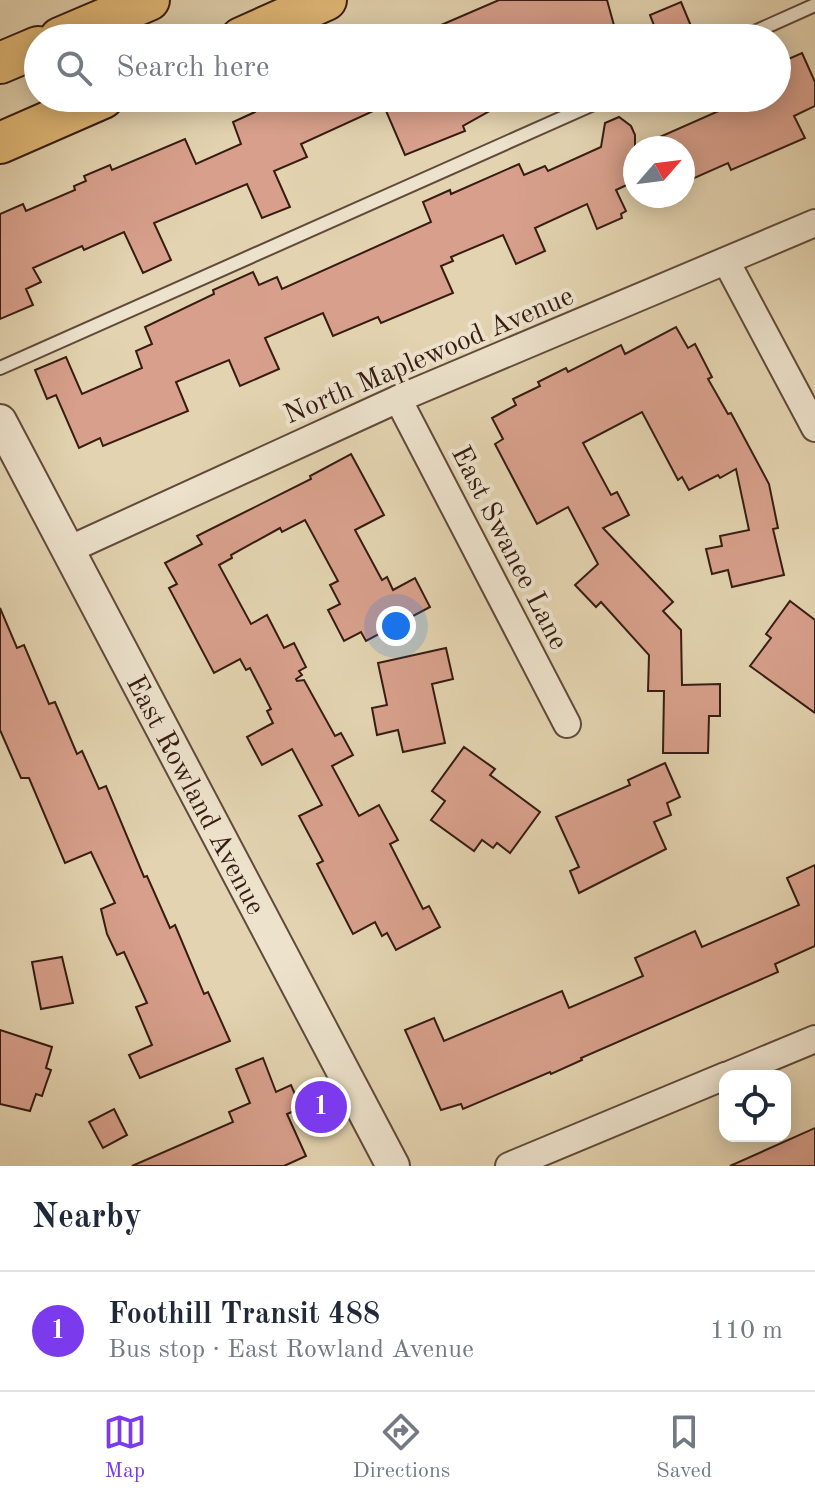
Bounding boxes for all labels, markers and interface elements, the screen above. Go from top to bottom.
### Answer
search box [24,24,791,112]
icon: search [52,46,96,90]
text: Search here [116,53,270,83]
north arrow [623,136,695,208]
street label: North Maplewood Avenue [280,283,578,431]
street label: East Swanee Lane [445,442,572,655]
your location [376,606,416,646]
street label: East Rowland Avenue [120,671,269,920]
map controls [719,1070,791,1142]
button: locate [719,1070,791,1142]
pin: 1 [295,1077,347,1137]
text: Nearby [32,1201,142,1235]
text: Foothill Transit 488 [108,1300,380,1330]
text: 1 [50,1318,66,1344]
text: 110 m [710,1318,783,1344]
text: Bus stop · East Rowland Avenue [108,1337,474,1363]
tab: Map [103,1410,147,1485]
tab: Directions [353,1410,450,1485]
tab: Saved [656,1410,712,1485]

